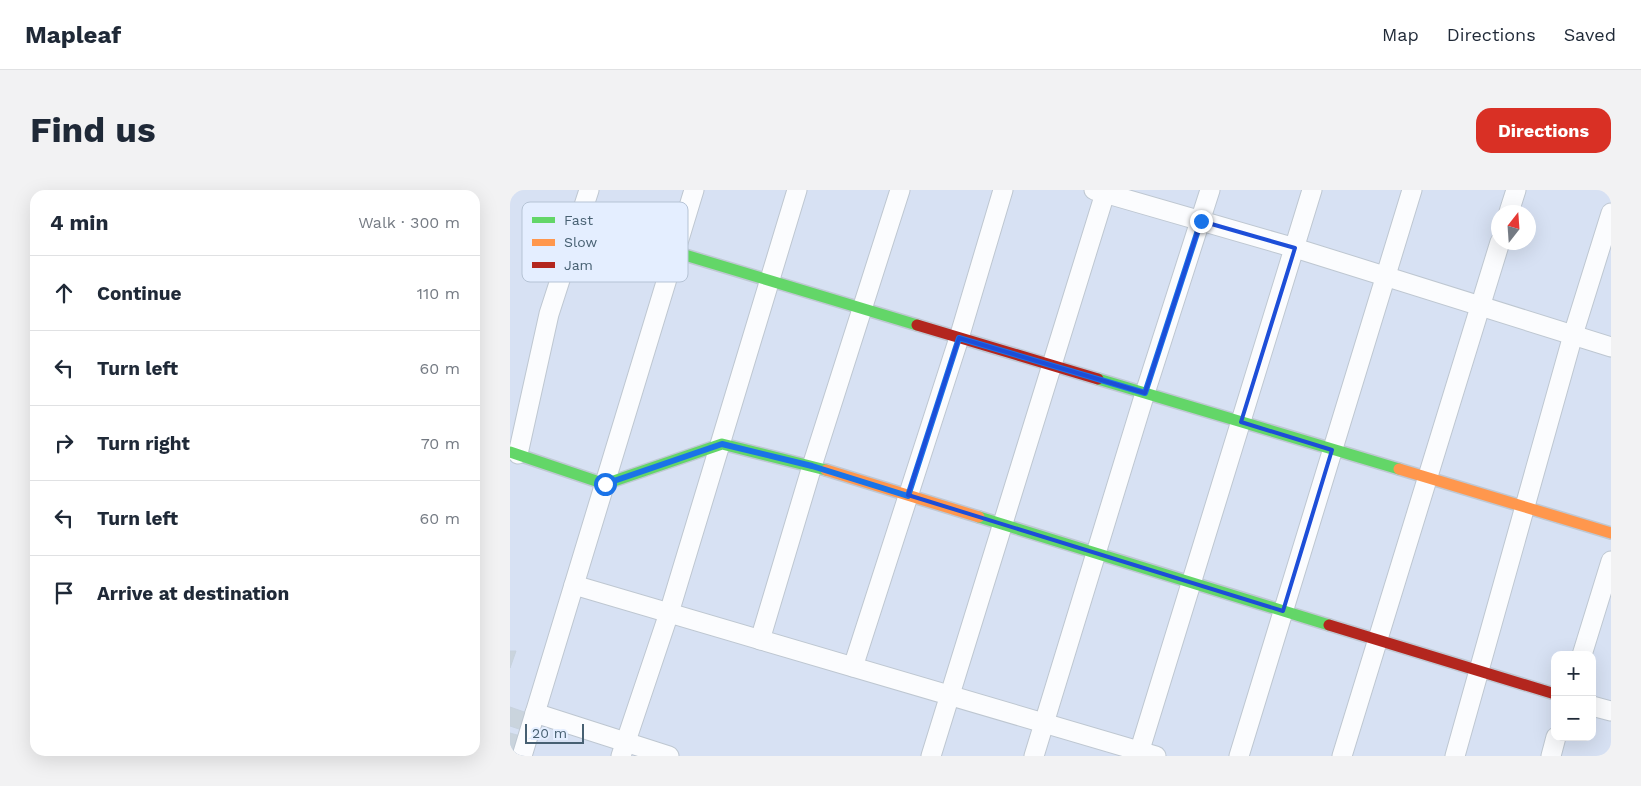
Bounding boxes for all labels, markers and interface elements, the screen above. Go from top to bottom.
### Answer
text: Mapleaf [25,21,121,49]
text: Map [1382,24,1419,45]
text: Directions [1447,24,1536,45]
text: Saved [1564,24,1616,45]
button: Directions [1476,108,1611,153]
text: Find us [30,109,156,151]
legend [522,202,688,282]
north arrow [1491,205,1536,250]
text: 4 min [50,210,108,235]
route end [1190,210,1213,233]
text: Fast [564,212,593,228]
text: Walk · 300 m [358,213,460,232]
text: Slow [564,234,597,250]
text: Jam [564,257,593,273]
icon: ahead [50,279,78,307]
text: Continue [97,282,181,305]
text: 110 m [417,284,460,303]
icon: left [50,354,78,382]
text: Turn left [97,357,178,380]
text: 60 m [420,359,460,378]
icon: right [50,429,78,457]
text: Turn right [97,432,190,455]
text: 70 m [421,434,460,453]
route start [594,473,617,496]
icon: left [50,504,78,532]
text: Turn left [97,507,178,530]
text: 60 m [420,509,460,528]
icon: arrive [50,579,78,607]
text: Arrive at destination [97,582,289,605]
map controls [1551,651,1596,741]
button: + [1551,651,1596,696]
button: − [1551,696,1596,741]
scale bar [525,721,584,744]
text: 20 m [532,725,567,741]

